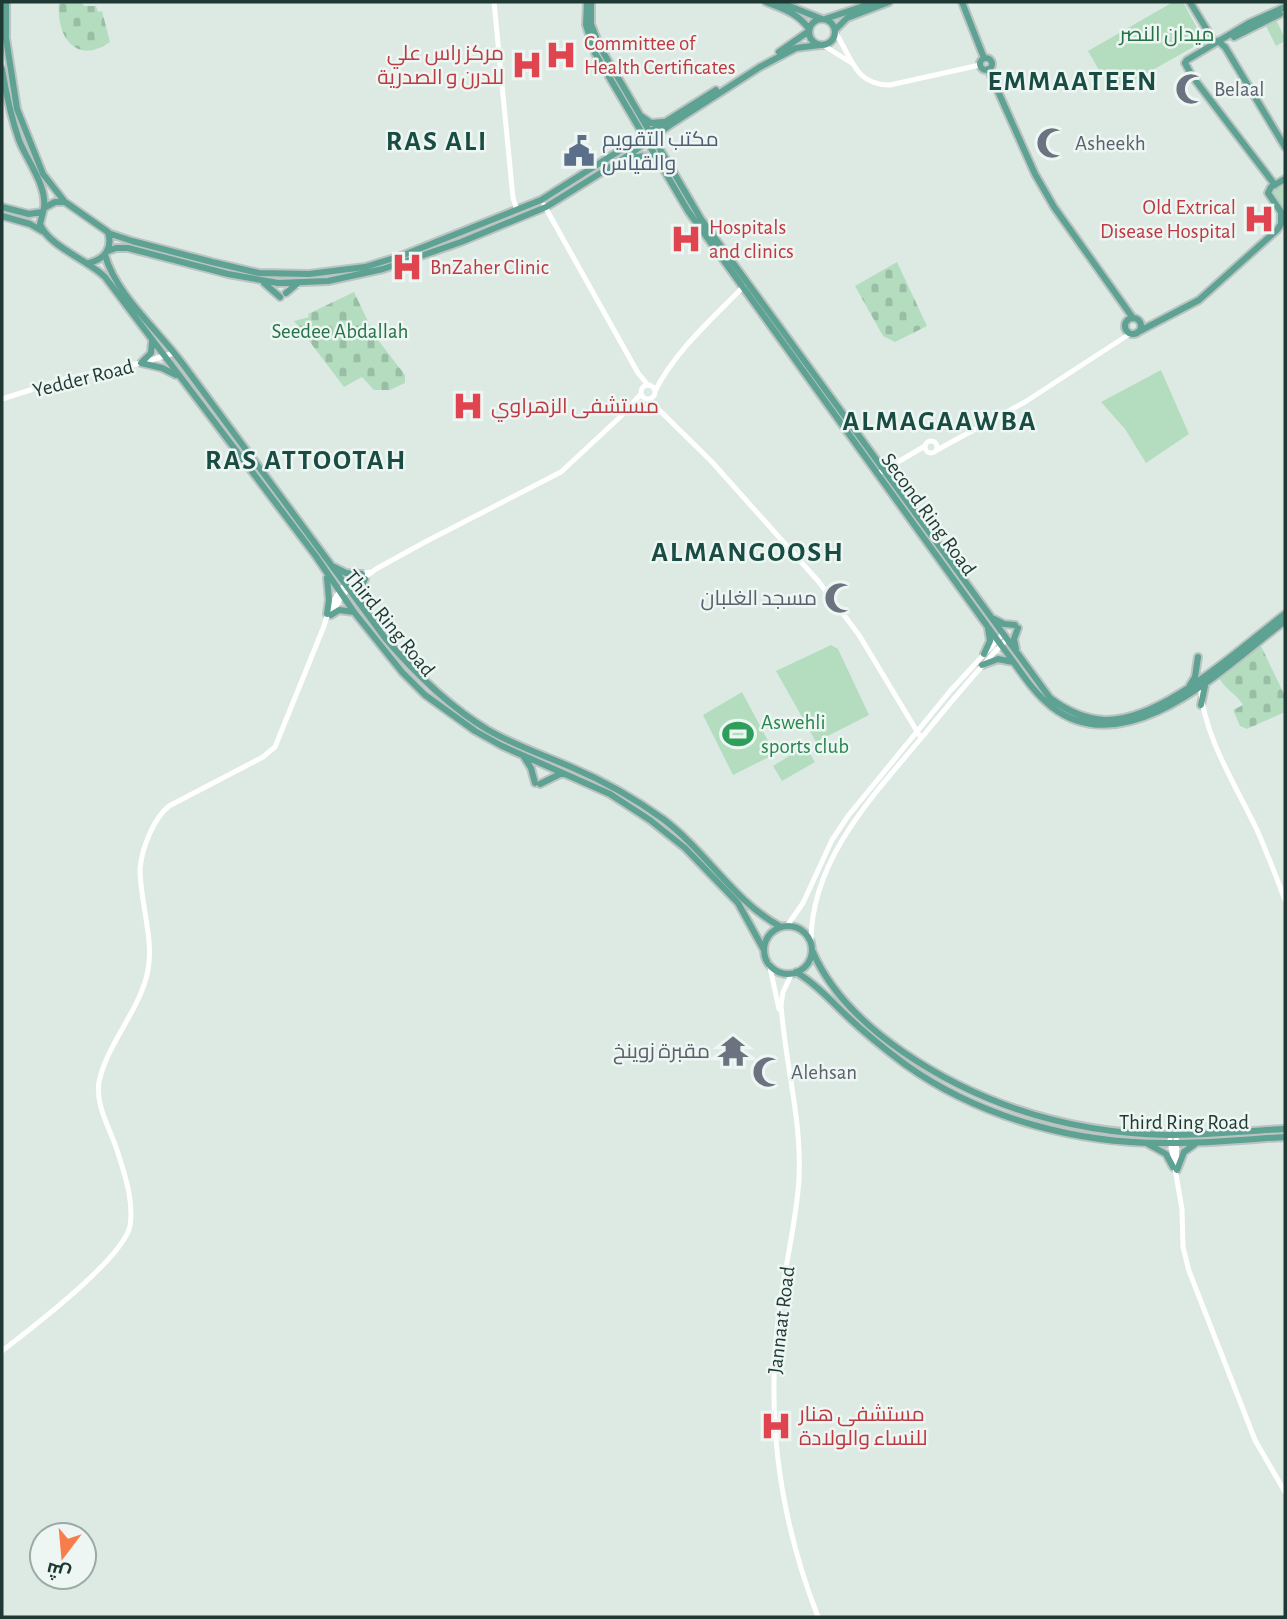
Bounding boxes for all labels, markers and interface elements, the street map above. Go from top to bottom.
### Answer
park label: ميدان النصر [1118,24,1215,47]
place label: Committee of Health Certificates [584,33,735,78]
hospital icon: Committee of Health Certificates [544,38,578,72]
place label: مركز راس علي للدرن و الصدرية [377,43,504,90]
hospital icon: مركز راس علي للدرن و الصدرية [510,48,544,82]
district label: EMMAATEEN [988,68,1159,96]
mosque icon: Belaal [1174,72,1208,106]
place label: Belaal [1214,79,1265,100]
mosque icon: Asheekh [1035,126,1069,160]
district label: RAS ALI [386,128,488,156]
place label: مكتب التقويم والقياس [602,129,719,176]
place label: Asheekh [1075,133,1146,154]
public building icon: مكتب التقويم والقياس [562,134,596,168]
place label: Old Extrical Disease Hospital [1100,197,1236,242]
hospital icon: Old Extrical Disease Hospital [1242,202,1276,236]
place label: Hospitals and clinics [709,217,794,262]
hospital icon: Hospitals and clinics [669,222,703,256]
hospital icon: BnZaher Clinic [390,250,424,284]
place label: BnZaher Clinic [430,257,549,278]
park label: Seedee Abdallah [271,321,409,342]
street label: Yedder Road [31,356,136,401]
hospital icon: مستشفى الزهراوي [451,389,485,423]
place label: مستشفى الزهراوي [491,396,659,422]
district label: ALMAGAAWBA [843,408,1037,436]
district label: RAS ATTOOTAH [205,447,407,475]
street label: Second Ring Road [877,449,980,579]
district label: ALMANGOOSH [651,539,845,567]
street label: Third Ring Road [340,566,439,681]
mosque icon: مسجد الغلبان [823,581,857,615]
place label: مسجد الغلبان [701,588,817,611]
place label: Aswehli sports club [761,712,849,757]
sports icon: Aswehli sports club [721,717,755,751]
temple icon: مقبرة زوينخ [716,1034,750,1068]
place label: مقبرة زوينخ [613,1041,710,1065]
mosque icon: Alehsan [751,1055,785,1089]
place label: Alehsan [791,1062,857,1083]
street label: Third Ring Road [1119,1112,1249,1133]
street label: Jannaat Road [764,1265,799,1375]
place label: مستشفى هنار للنساء والولادة [798,1404,927,1450]
hospital icon: مستشفى هنار للنساء والولادة [759,1409,793,1443]
north arrow [28,1521,98,1591]
text: ش [44,1557,73,1584]

